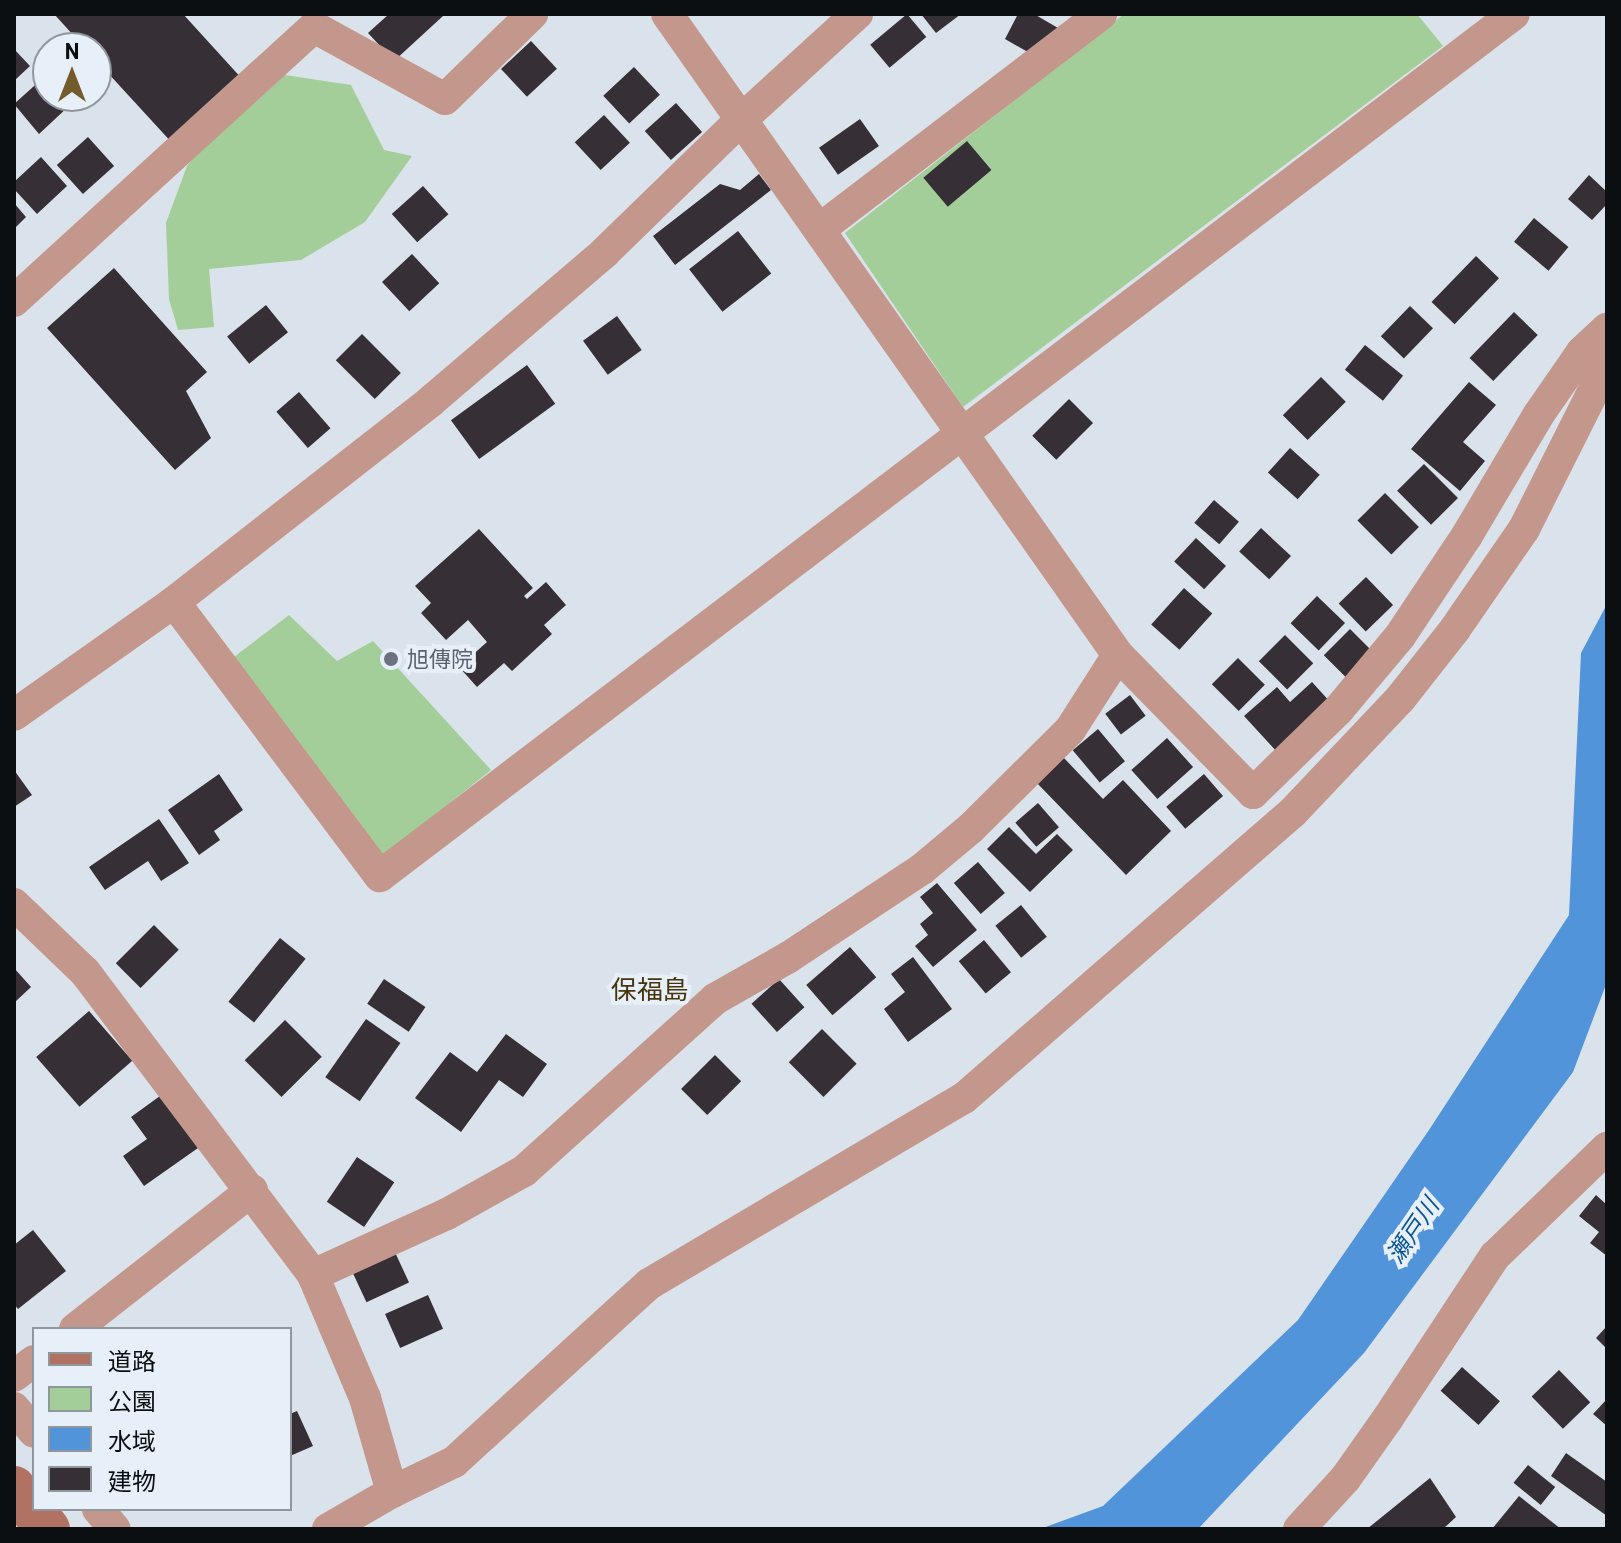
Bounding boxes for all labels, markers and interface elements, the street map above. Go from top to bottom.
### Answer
north arrow [32,32,112,112]
text: N [65,37,79,63]
place label: 旭傳院 [407,646,473,672]
marker: 旭傳院 [382,650,400,668]
district label: 保福島 [611,973,689,1005]
water label: 瀬戸川 [1380,1192,1444,1268]
legend [32,1327,292,1511]
text: 道路 [108,1346,156,1375]
text: 公園 [108,1386,156,1415]
text: 水域 [108,1426,156,1455]
text: 建物 [108,1466,156,1495]

